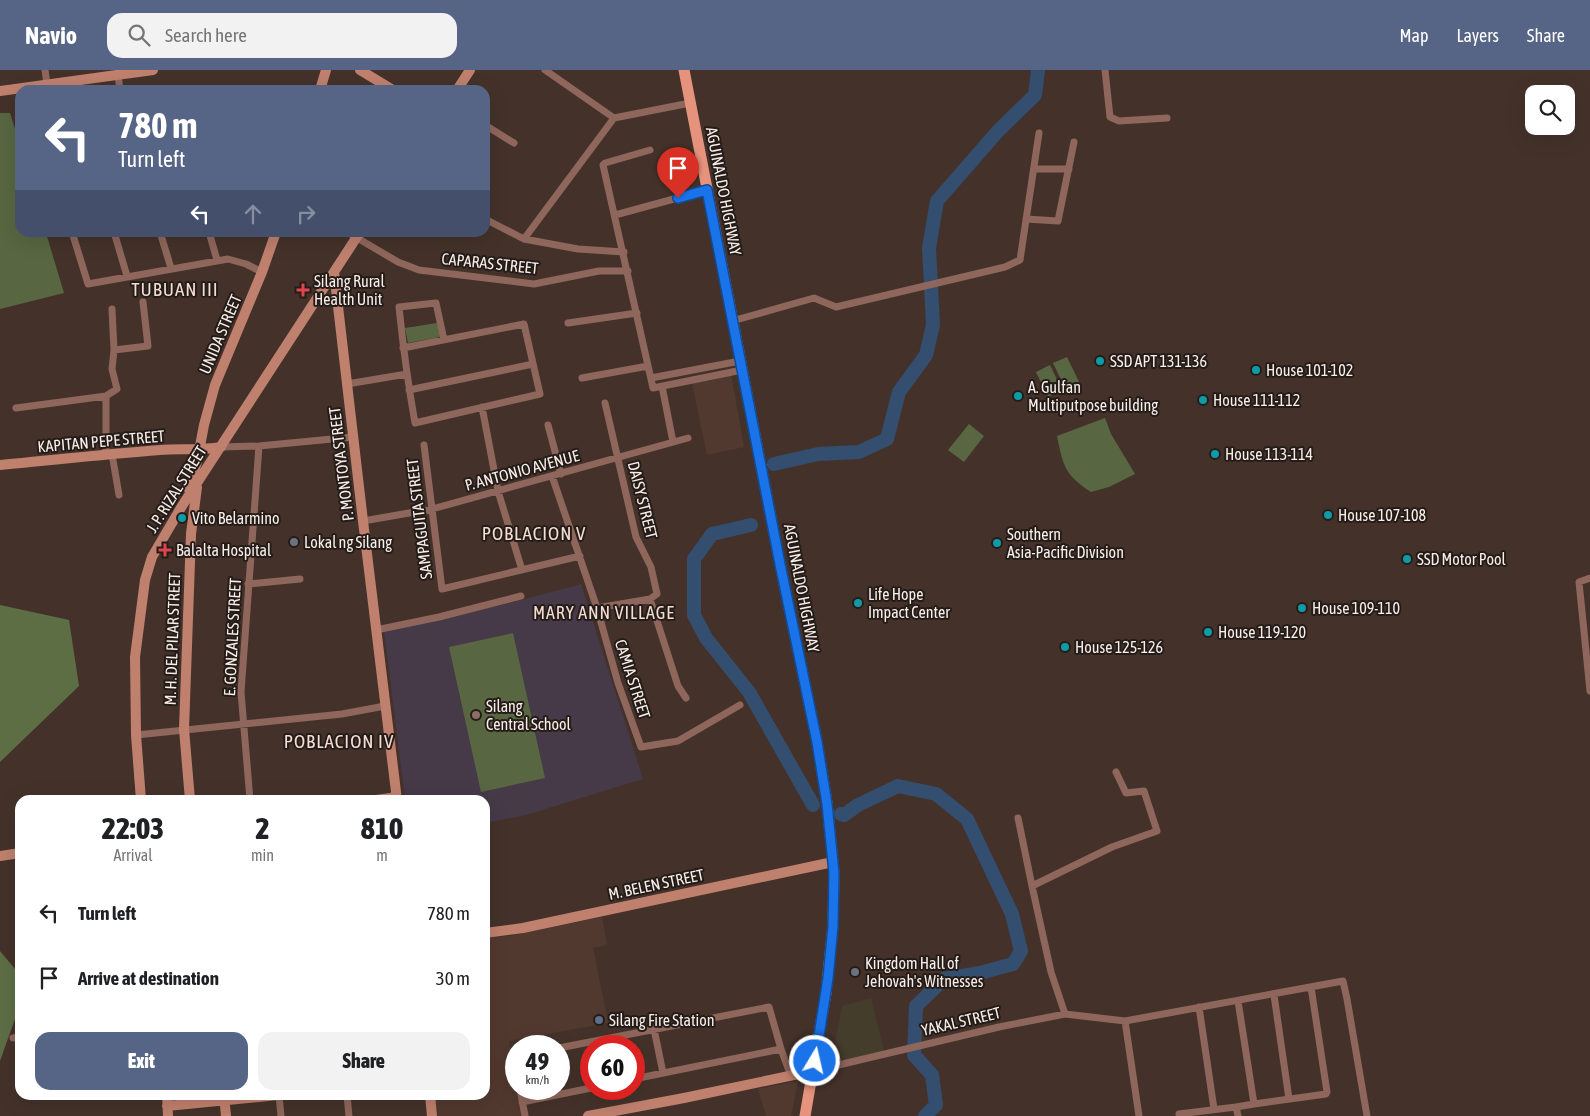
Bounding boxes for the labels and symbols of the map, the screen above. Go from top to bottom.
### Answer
street label: AGUINALDO HIGHWAY [703,125,745,258]
pin [657,147,699,198]
street label: CAPARAS STREET [441,249,539,277]
place label: Silang Rural Health Unit [314,272,385,308]
district label: TUBUAN III [131,278,219,300]
marker: Silang Rural Health Unit [296,283,310,297]
street label: UNIDA STREET [195,292,245,376]
place label: SSD APT 131-136 [1110,352,1207,370]
marker: SSD APT 131-136 [1094,355,1106,367]
place label: House 101-102 [1266,361,1353,379]
marker: House 101-102 [1250,364,1262,376]
place label: A. Gulfan Multiputpose building [1028,378,1158,415]
marker: A. Gulfan Multiputpose building [1012,390,1024,402]
place label: House 111-112 [1213,391,1300,409]
marker: House 111-112 [1197,394,1209,406]
street label: P. MONTOYA STREET [325,406,357,522]
street label: KAPITAN PEPE STREET [37,426,165,456]
street label: J. P. RIZAL STREET [142,442,210,536]
place label: House 113-114 [1225,445,1313,463]
street label: P. ANTONIO AVENUE [463,446,581,494]
marker: House 113-114 [1209,448,1221,460]
street label: SAMPAGUITA STREET [403,458,435,580]
street label: DAISY STREET [625,459,661,541]
place label: House 107-108 [1338,506,1426,524]
place label: Vito Belarmino [192,509,279,527]
marker: House 107-108 [1322,509,1334,521]
marker: Vito Belarmino [176,512,188,524]
district label: POBLACION V [482,522,586,544]
street label: AGUINALDO HIGHWAY [781,522,823,655]
place label: Southern Asia-Pacific Division [1007,525,1124,561]
place label: Lokal ng Silang [304,533,392,552]
marker: Lokal ng Silang [288,536,300,548]
marker: Southern Asia-Pacific Division [991,537,1003,549]
place label: Balalta Hospital [176,541,272,560]
marker: Balalta Hospital [158,543,172,557]
place label: SSD Motor Pool [1417,550,1506,568]
marker: SSD Motor Pool [1401,553,1413,565]
street label: M. H. DEL PILAR STREET [161,572,183,706]
street label: E. GONZALES STREET [220,577,244,697]
place label: Life Hope Impact Center [868,585,950,622]
marker: Life Hope Impact Center [852,597,864,609]
place label: House 109-110 [1312,599,1400,617]
district label: MARY ANN VILLAGE [533,602,675,623]
marker: House 109-110 [1296,602,1308,614]
place label: House 119-120 [1218,623,1306,641]
marker: House 119-120 [1202,626,1214,638]
street label: CAMIA STREET [612,637,654,721]
place label: House 125-126 [1075,638,1163,656]
marker: House 125-126 [1059,641,1071,653]
place label: Silang Central School [486,697,572,733]
marker: Silang Central School [470,709,482,721]
district label: POBLACION IV [284,730,394,752]
street label: M. BELEN STREET [607,865,705,903]
place label: Kingdom Hall of Jehovah's Witnesses [865,954,984,990]
marker: Kingdom Hall of Jehovah's Witnesses [849,966,861,978]
street label: YAKAL STREET [920,1003,1002,1039]
place label: Silang Fire Station [609,1011,715,1030]
marker: Silang Fire Station [593,1014,605,1026]
position arrow [788,1034,840,1086]
speed limit sign: 60 [580,1035,645,1100]

